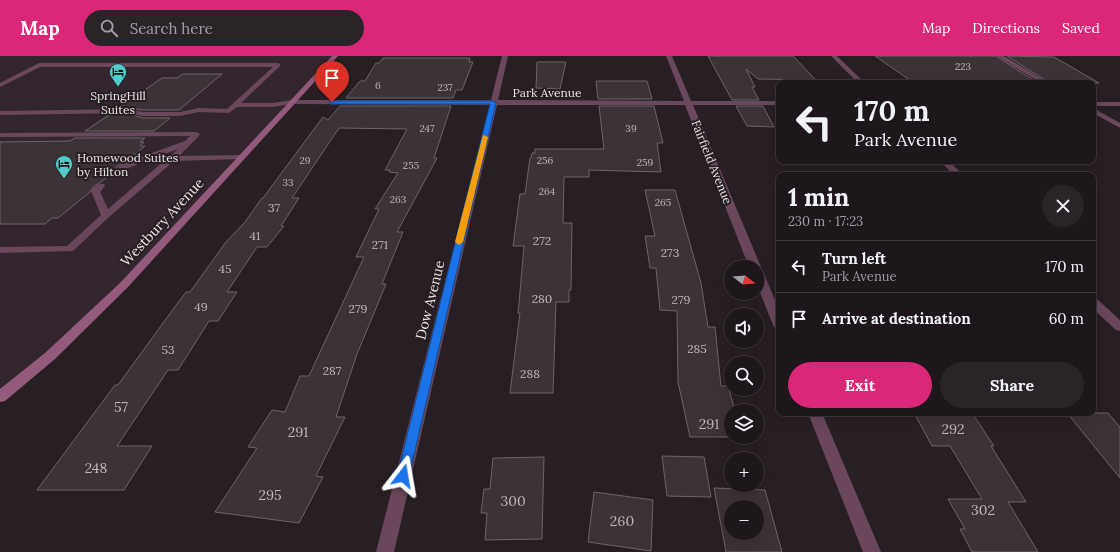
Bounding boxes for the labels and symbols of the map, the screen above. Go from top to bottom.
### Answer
house number: 223 [955,60,972,73]
pin [315,61,349,102]
hotel icon: SpringHill Suites [108,62,128,87]
house number: 6 [375,79,381,92]
house number: 237 [437,81,453,94]
street label: Park Avenue [513,85,582,100]
place label: SpringHill Suites [90,88,146,117]
street label: Fairfield Avenue [688,118,736,207]
house number: 247 [419,122,435,135]
house number: 39 [625,122,637,135]
place label: Homewood Suites by Hilton [77,150,179,179]
hotel icon: Homewood Suites by Hilton [54,154,74,179]
house number: 29 [299,154,311,167]
house number: 256 [537,154,554,167]
house number: 259 [637,156,654,169]
house number: 255 [403,159,419,172]
street label: Westbury Avenue [116,174,208,270]
house number: 33 [282,176,294,189]
house number: 264 [539,185,556,198]
house number: 263 [390,193,407,206]
house number: 265 [655,196,671,209]
house number: 37 [268,200,280,215]
house number: 41 [250,228,260,243]
house number: 272 [533,233,551,248]
house number: 271 [372,237,388,252]
house number: 273 [661,245,680,260]
street label: Dow Avenue [411,258,449,341]
north arrow [724,260,764,300]
house number: 45 [218,261,232,276]
house number: 280 [532,291,552,306]
house number: 279 [672,292,691,307]
house number: 49 [194,299,208,314]
house number: 279 [349,301,368,316]
house number: 285 [687,341,707,356]
house number: 53 [161,342,175,357]
house number: 287 [323,363,342,378]
house number: 288 [520,366,540,381]
house number: 57 [114,398,129,416]
house number: 291 [699,415,719,433]
house number: 292 [941,420,965,438]
house number: 291 [288,423,308,441]
position arrow [382,455,424,497]
house number: 248 [85,459,107,477]
house number: 295 [258,486,282,504]
house number: 300 [500,492,526,510]
house number: 302 [971,501,995,519]
house number: 260 [610,512,634,530]

